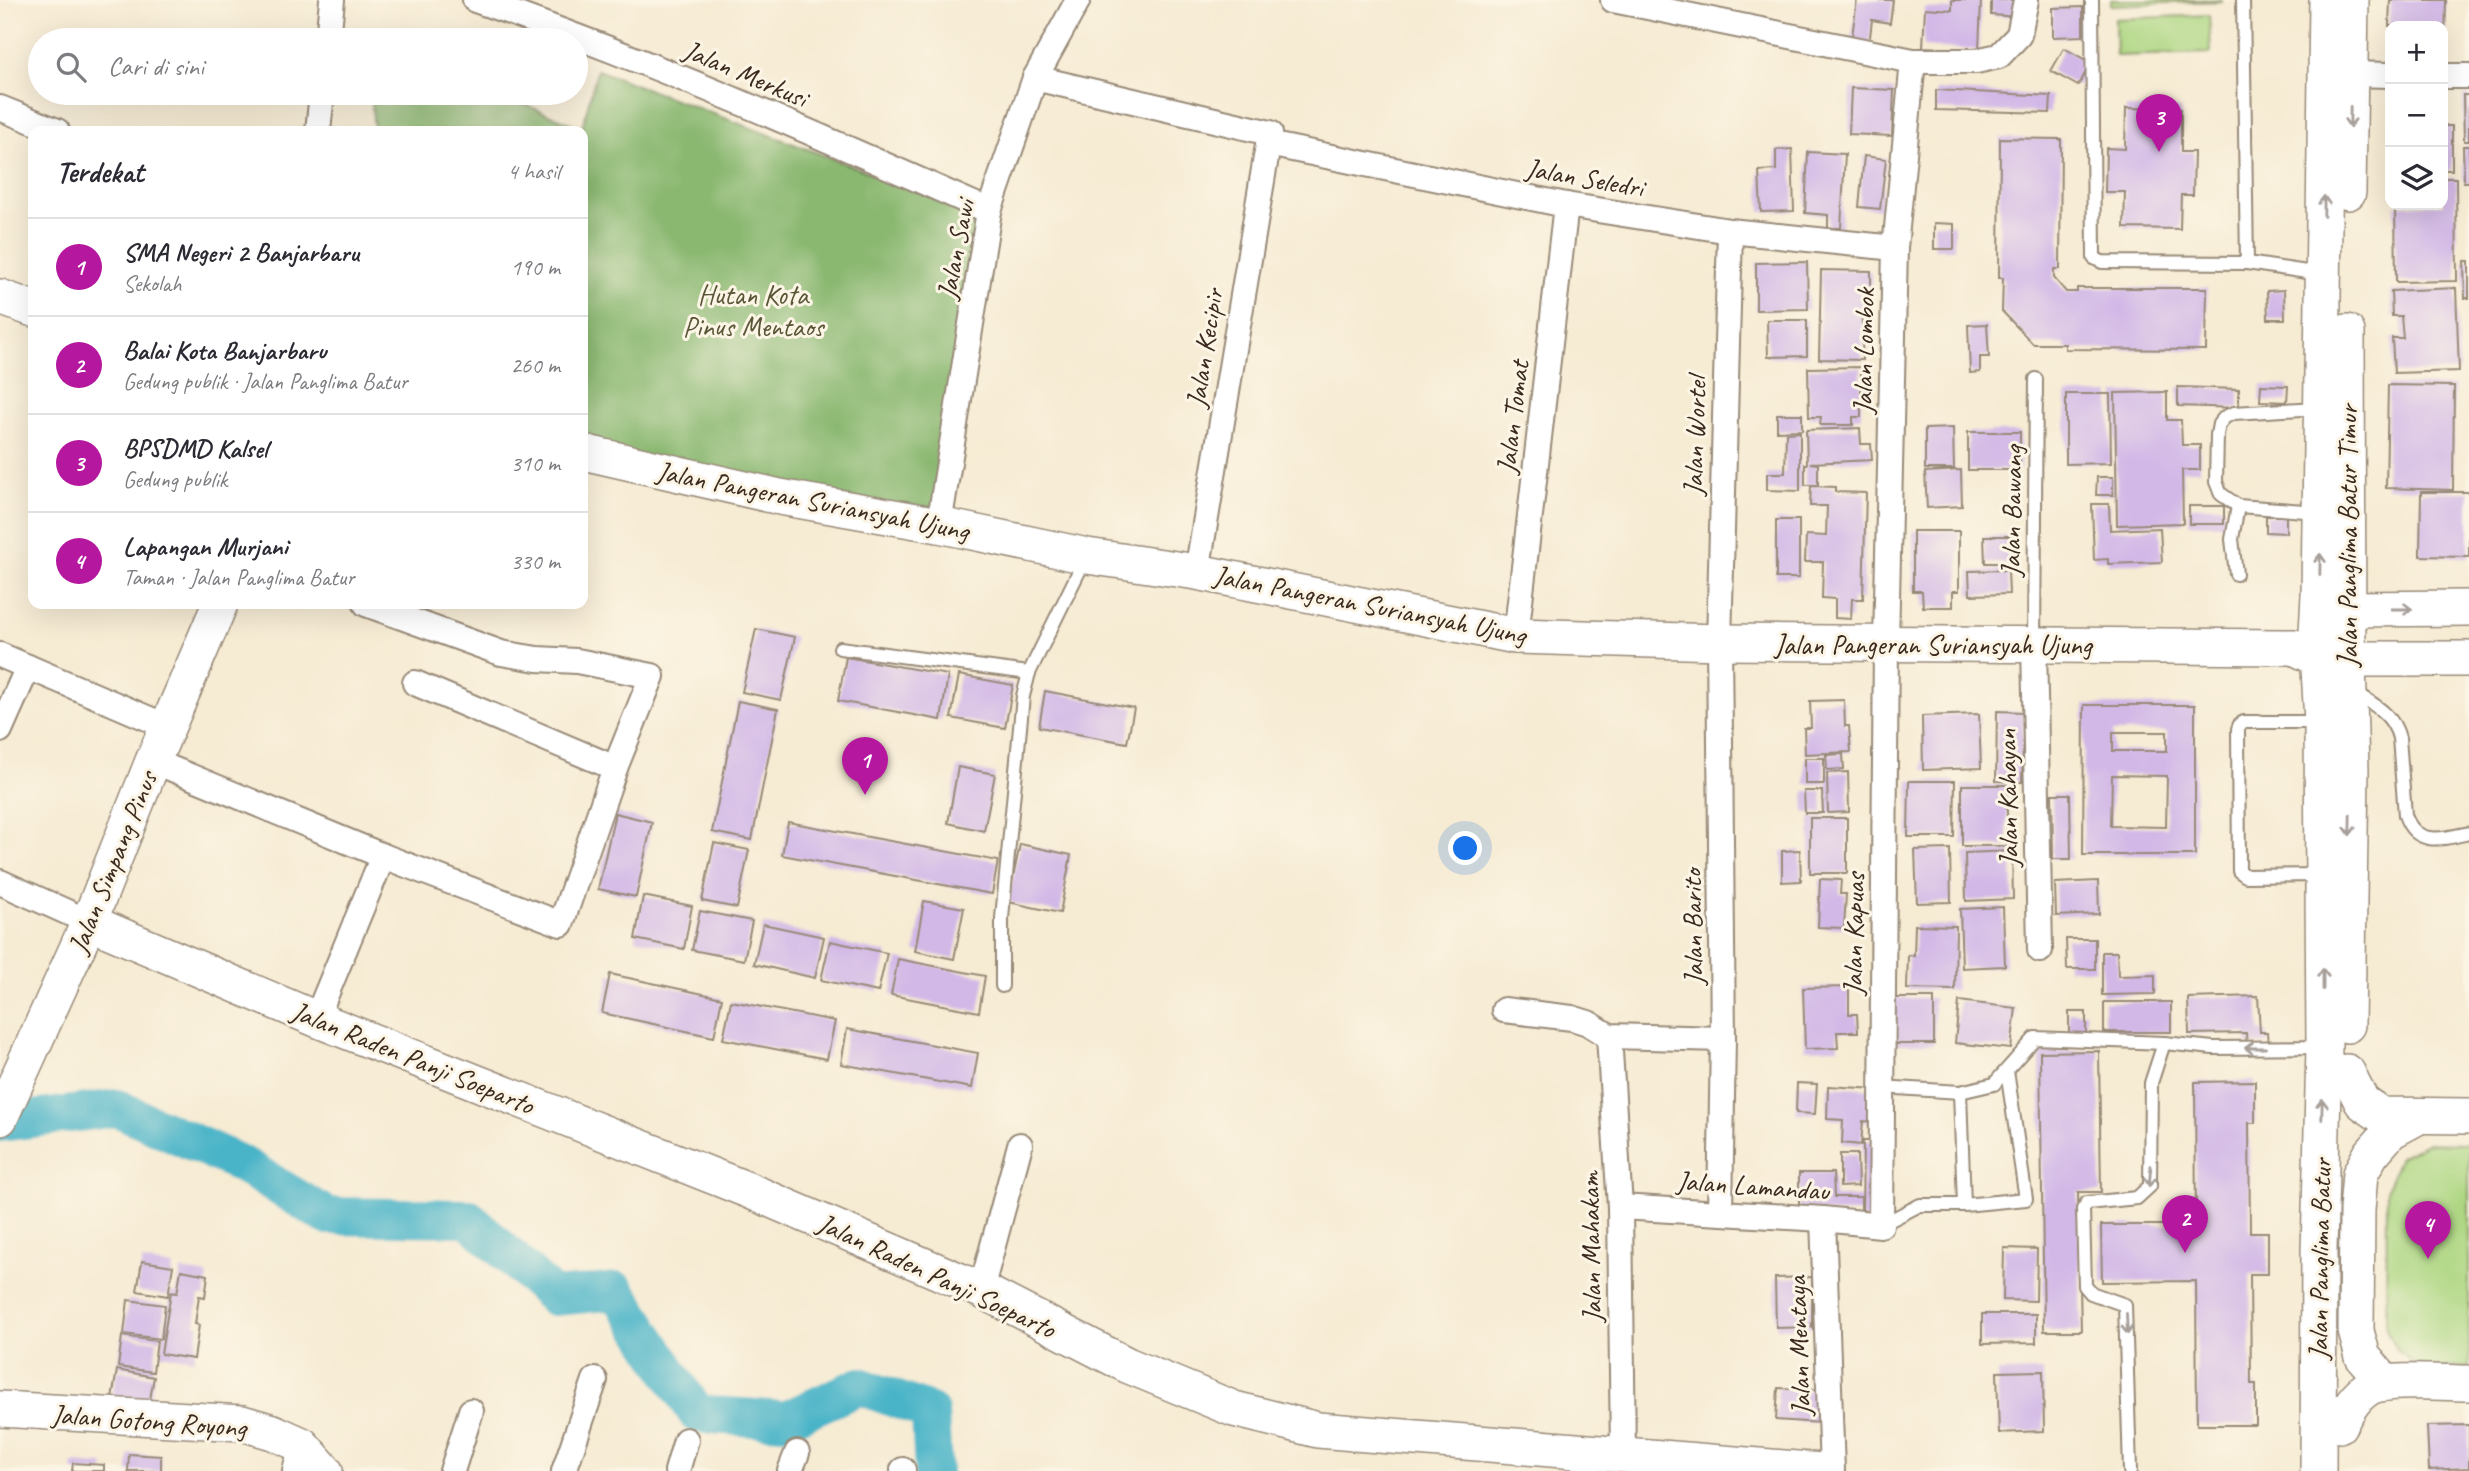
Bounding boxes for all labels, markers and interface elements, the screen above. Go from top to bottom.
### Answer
map controls [2385,21,2448,210]
button: + [2385,21,2448,84]
search box [28,28,588,105]
street label: Jalan Merkusi [677,31,816,117]
icon: search [52,48,90,86]
text: Cari di sini [108,50,204,83]
button: − [2385,84,2448,147]
pin: 3 [2136,94,2182,152]
one-way arrow [2343,105,2356,128]
button: layers [2385,147,2448,210]
street label: Jalan Seledri [1521,150,1650,206]
text: Terdekat [56,153,144,191]
text: 4 hasil [507,157,560,186]
street label: Jalan Sawi [928,193,983,304]
one-way arrow [2317,195,2331,218]
text: SMA Negeri 2 Banjarbaru [123,236,359,269]
text: 1 [74,253,84,282]
text: 190 m [511,253,560,282]
text: Sekolah [123,269,181,298]
park label: Hutan Kota Pinus Mentaos [683,277,826,344]
street label: Jalan Kecipir [1178,284,1231,412]
street label: Jalan Lombok [1845,286,1882,416]
text: Balai Kota Banjarbaru [123,334,326,367]
text: 2 [74,351,84,380]
text: 260 m [511,351,560,380]
street label: Jalan Tomat [1488,356,1537,477]
text: Gedung publik · Jalan Panglima Batur [123,367,408,396]
street label: Jalan Wortel [1675,371,1714,498]
street label: Jalan Panglima Batur Timur [2330,402,2365,669]
text: BPSDMD Kalsel [123,432,268,465]
street label: Jalan Bawang [1993,443,2030,579]
text: 3 [74,449,84,478]
text: 310 m [511,449,560,478]
street label: Jalan Pangeran Suriansyah Ujung [652,453,974,548]
text: Gedung publik [123,465,227,494]
text: Lapangan Murjani [123,530,288,563]
text: 4 [74,547,84,576]
text: 330 m [511,547,560,576]
one-way arrow [2313,553,2326,576]
street label: Jalan Pangeran Suriansyah Ujung [1209,557,1531,652]
text: Taman · Jalan Panglima Batur [123,563,355,592]
one-way arrow [2390,602,2413,616]
street label: Jalan Pangeran Suriansyah Ujung [1773,627,2094,662]
street label: Jalan Kahayan [1989,728,2026,869]
pin: 1 [842,737,888,795]
street label: Jalan Simpang Pinus [59,764,166,960]
one-way arrow [2343,813,2357,836]
your location [1448,831,1482,865]
street label: Jalan Barito [1674,866,1711,987]
street label: Jalan Kapuas [1835,870,1872,997]
one-way arrow [2316,967,2330,990]
street label: Jalan Raden Panji Soeparto [285,992,541,1123]
one-way arrow [2244,1041,2267,1054]
one-way arrow [2315,1098,2329,1121]
street label: Jalan Panglima Batur [2300,1156,2339,1362]
street label: Jalan Lamandau [1674,1163,1832,1208]
one-way arrow [2143,1165,2156,1187]
street label: Jalan Mahakam [1572,1169,1609,1325]
pin: 2 [2162,1195,2208,1253]
pin: 4 [2405,1201,2451,1259]
street label: Jalan Raden Panji Soeparto [811,1204,1063,1347]
street label: Jalan Mentaya [1779,1274,1819,1419]
one-way arrow [2121,1313,2134,1336]
street label: Jalan Gotong Royong [49,1396,249,1445]

